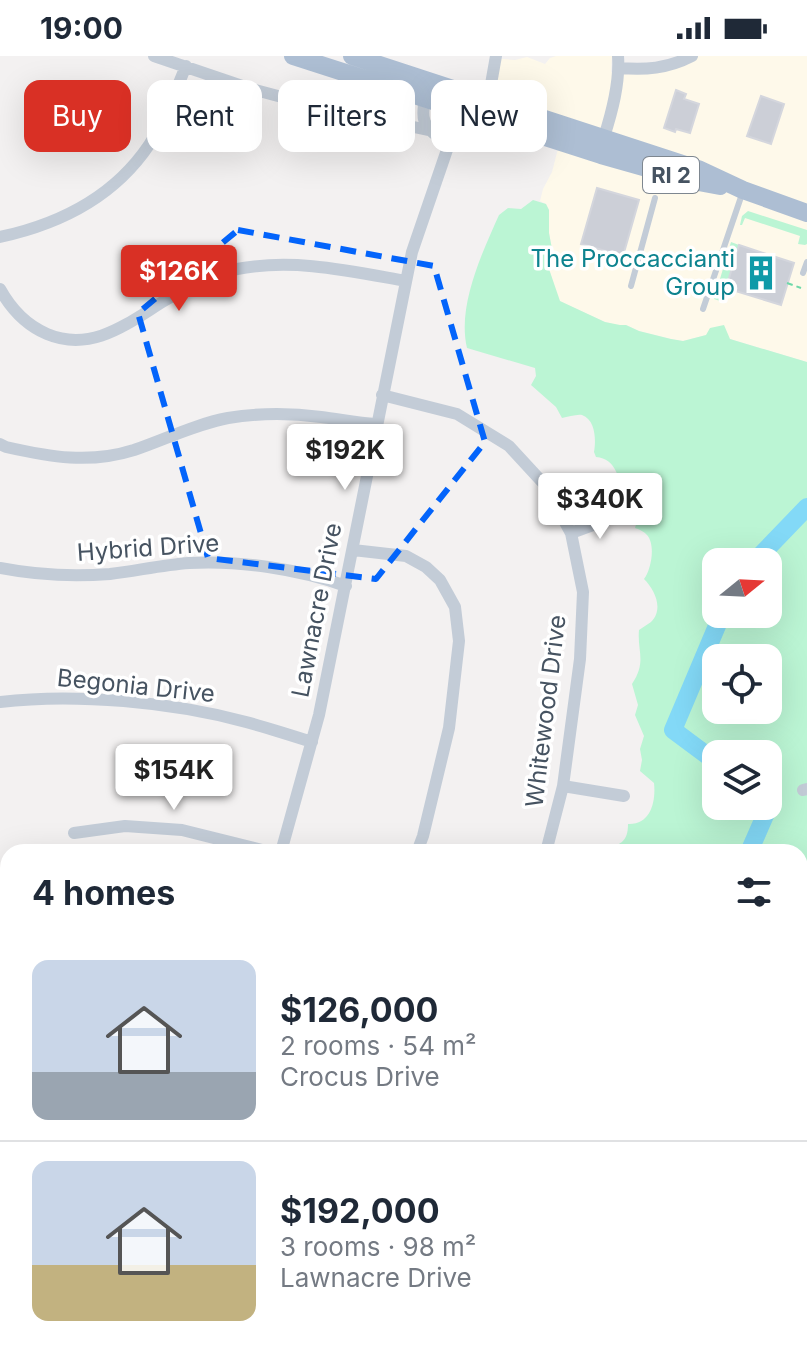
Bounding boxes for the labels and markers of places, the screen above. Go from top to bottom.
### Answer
place label: The Proccaccianti Group [531,244,735,301]
pin: $126K [123,245,235,313]
building icon: The Proccaccianti Group [742,254,780,292]
pin: $192K [289,424,401,492]
pin: $340K [544,473,656,541]
pin: $154K [118,744,230,812]

